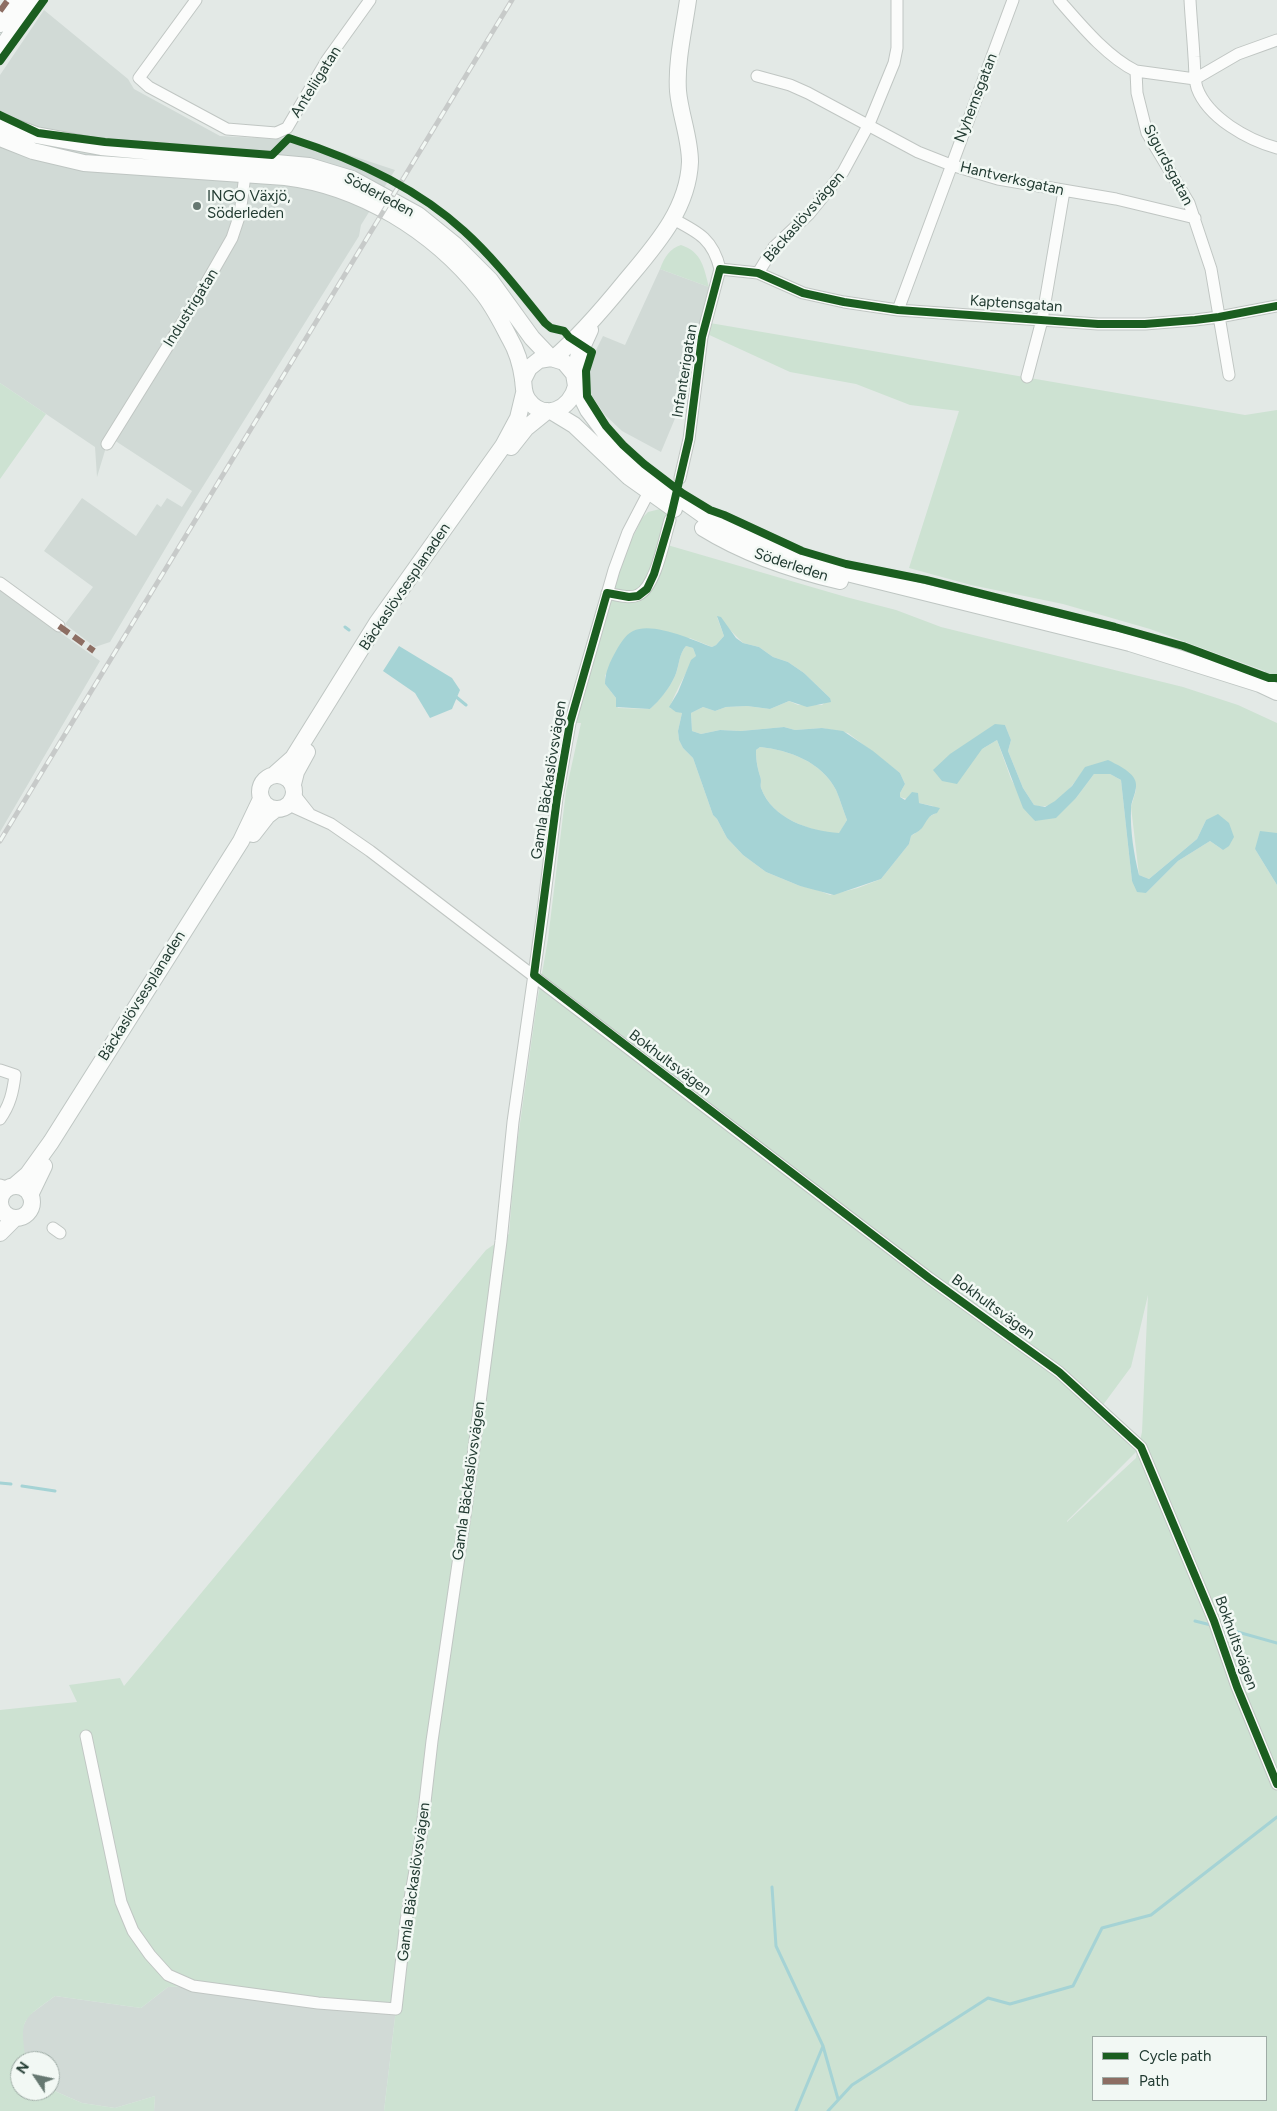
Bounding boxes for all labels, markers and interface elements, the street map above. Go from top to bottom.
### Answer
street label: Anteliigatan [287,43,345,121]
street label: Nyhemsgatan [951,51,1001,145]
street label: Sigurdsgatan [1139,122,1197,208]
street label: Hantverksgatan [958,158,1066,200]
street label: Bäckaslövsvägen [760,168,848,266]
street label: Söderleden [341,169,417,221]
place label: INGO Växjö, Söderleden [207,188,291,223]
marker: INGO Växjö, Söderleden [191,200,203,212]
street label: Industrigatan [160,266,222,350]
street label: Kaptensgatan [969,292,1063,316]
street label: Infanterigatan [669,323,701,419]
street label: Bäckaslövsesplanaden [356,520,454,654]
street label: Söderleden [752,545,830,585]
street label: Gamla Bäckaslövsvägen [528,699,570,861]
street label: Bäckaslövsesplanaden [95,928,189,1064]
street label: Bokhultsvägen [625,1026,715,1100]
street label: Bokhultsvägen [948,1271,1038,1343]
street label: Gamla Bäckaslövsvägen [449,1400,489,1562]
street label: Bokhultsvägen [1211,1594,1261,1692]
street label: Gamla Bäckaslövsvägen [394,1801,434,1963]
legend [1092,2036,1267,2101]
text: Cycle path [1139,2047,1211,2065]
north arrow [10,2051,60,2101]
text: N [13,2059,33,2077]
text: Path [1139,2072,1169,2090]

